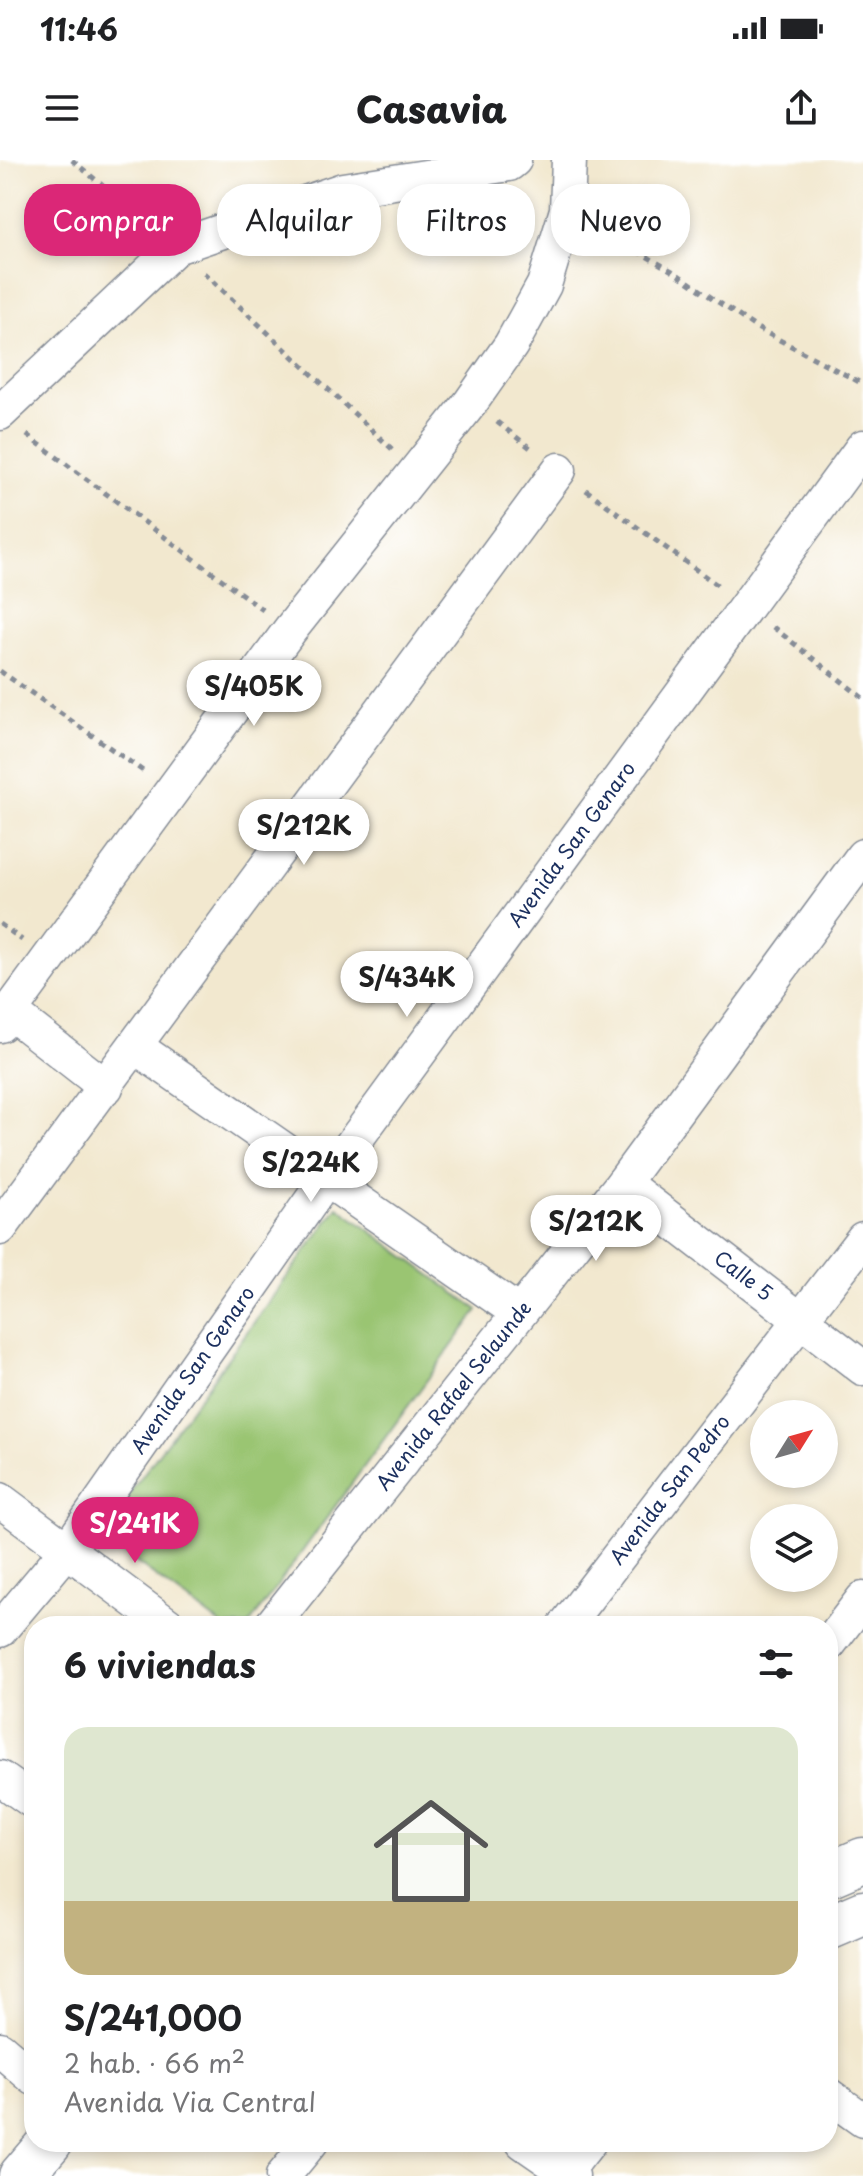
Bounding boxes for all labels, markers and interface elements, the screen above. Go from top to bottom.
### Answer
text: 11:46 [40,6,118,51]
text: Casavia [356,81,507,135]
icon: menu [40,86,84,130]
icon: share [779,86,823,130]
chip: Comprar [24,184,201,256]
chip: Alquilar [217,184,381,256]
chip: Filtros [397,184,535,256]
chip: Nuevo [551,184,690,256]
pin: S/405K [189,660,319,728]
text: S/405K [205,666,303,705]
street label: Avenida San Genaro [500,755,642,933]
pin: S/212K [239,799,369,867]
text: S/212K [256,805,352,844]
pin: S/434K [342,951,472,1019]
text: S/434K [358,957,456,996]
pin: S/224K [246,1136,376,1204]
text: S/224K [262,1142,360,1181]
pin: S/212K [531,1195,661,1263]
text: S/212K [548,1201,644,1240]
street label: Calle 5 [708,1243,780,1307]
street label: Avenida San Genaro [123,1279,261,1460]
street label: Avenida Rafael Selaunde [368,1294,538,1496]
north arrow [750,1400,838,1488]
map controls [750,1400,838,1592]
street label: Avenida San Pedro [602,1408,737,1570]
pin: S/241K [70,1497,200,1565]
text: S/241K [90,1503,180,1542]
button: layers [750,1504,838,1592]
text: 6 viviendas [64,1638,256,1690]
icon: filters [754,1642,798,1686]
icon: home [359,1779,503,1923]
text: S/241,000 [64,1991,242,2043]
text: 2 hab. · 66 m² [64,2043,245,2082]
text: Avenida Via Central [64,2082,316,2121]

